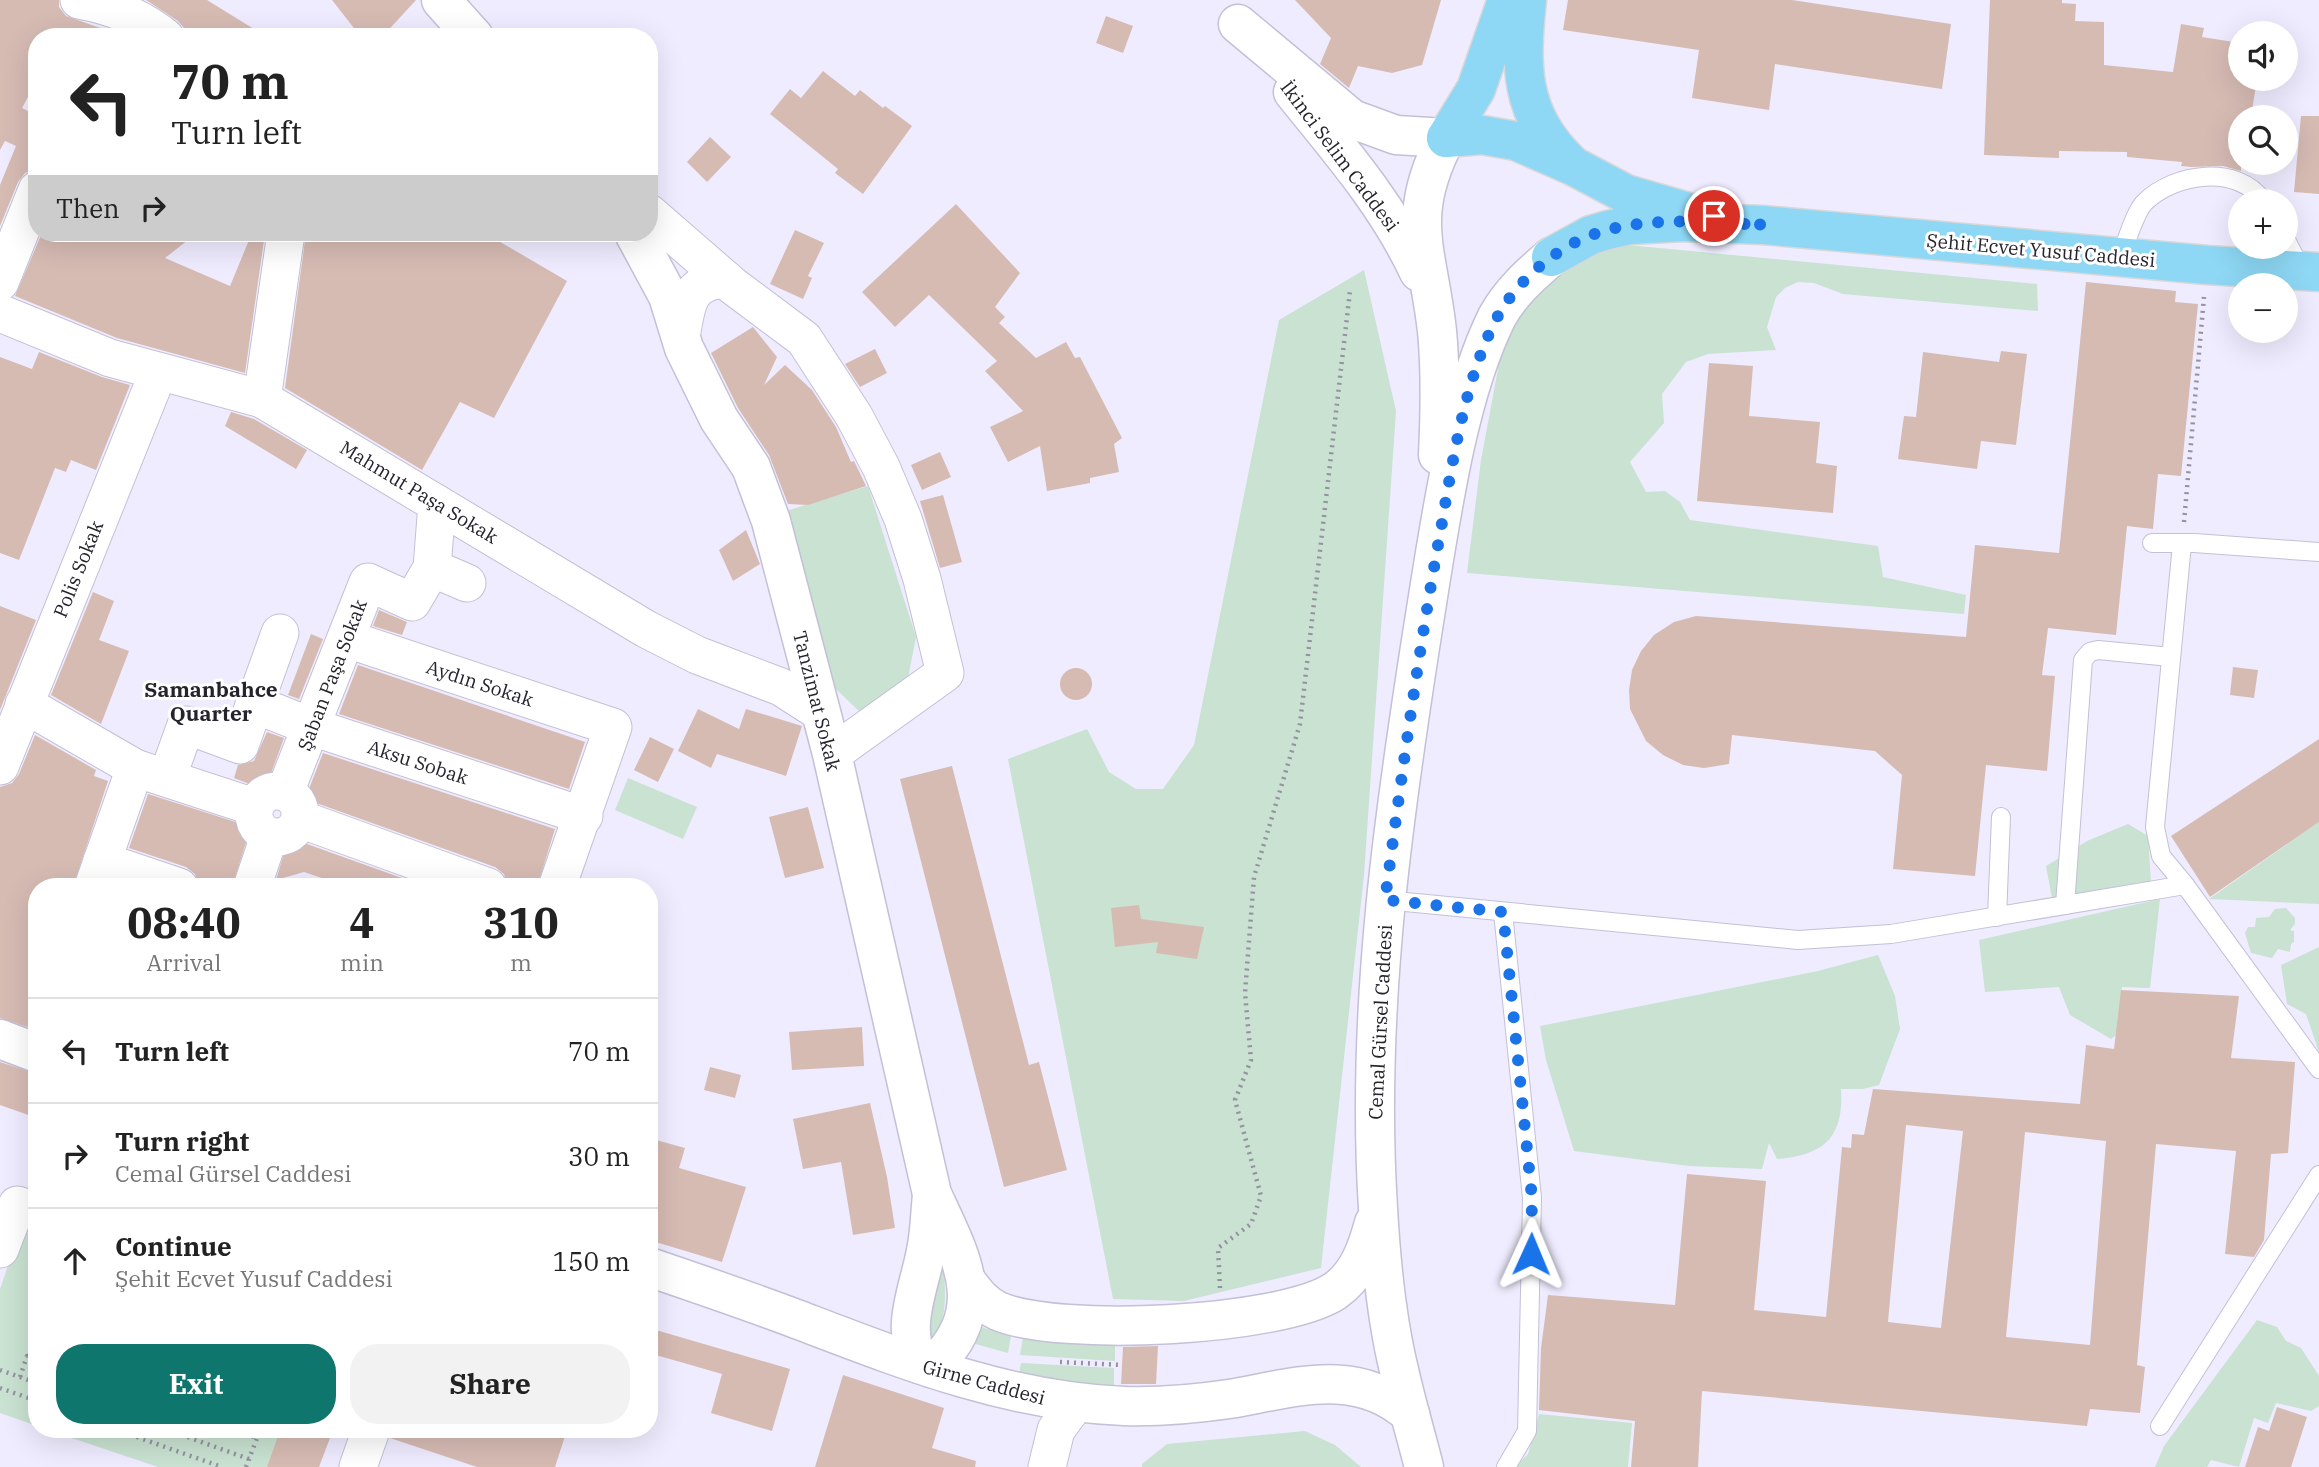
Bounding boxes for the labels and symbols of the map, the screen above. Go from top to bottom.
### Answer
street label: İkinci Selim Caddesi [1275,76,1405,236]
pin [1684,186,1744,246]
street label: Şehit Ecvet Yusuf Caddesi [1926,228,2156,272]
street label: Mahmut Paşa Sokak [336,435,502,549]
street label: Polis Sokak [48,517,108,621]
street label: Şaban Paşa Sokak [292,596,372,754]
street label: Tanzimat Sokak [788,628,846,774]
street label: Aydın Sokak [423,654,537,712]
district label: Samanbahce Quarter [144,675,278,727]
street label: Aksu Sobak [365,734,471,790]
street label: Cemal Gürsel Caddesi [1363,924,1397,1120]
position arrow [1494,1217,1568,1291]
street label: Girne Caddesi [920,1354,1048,1410]

